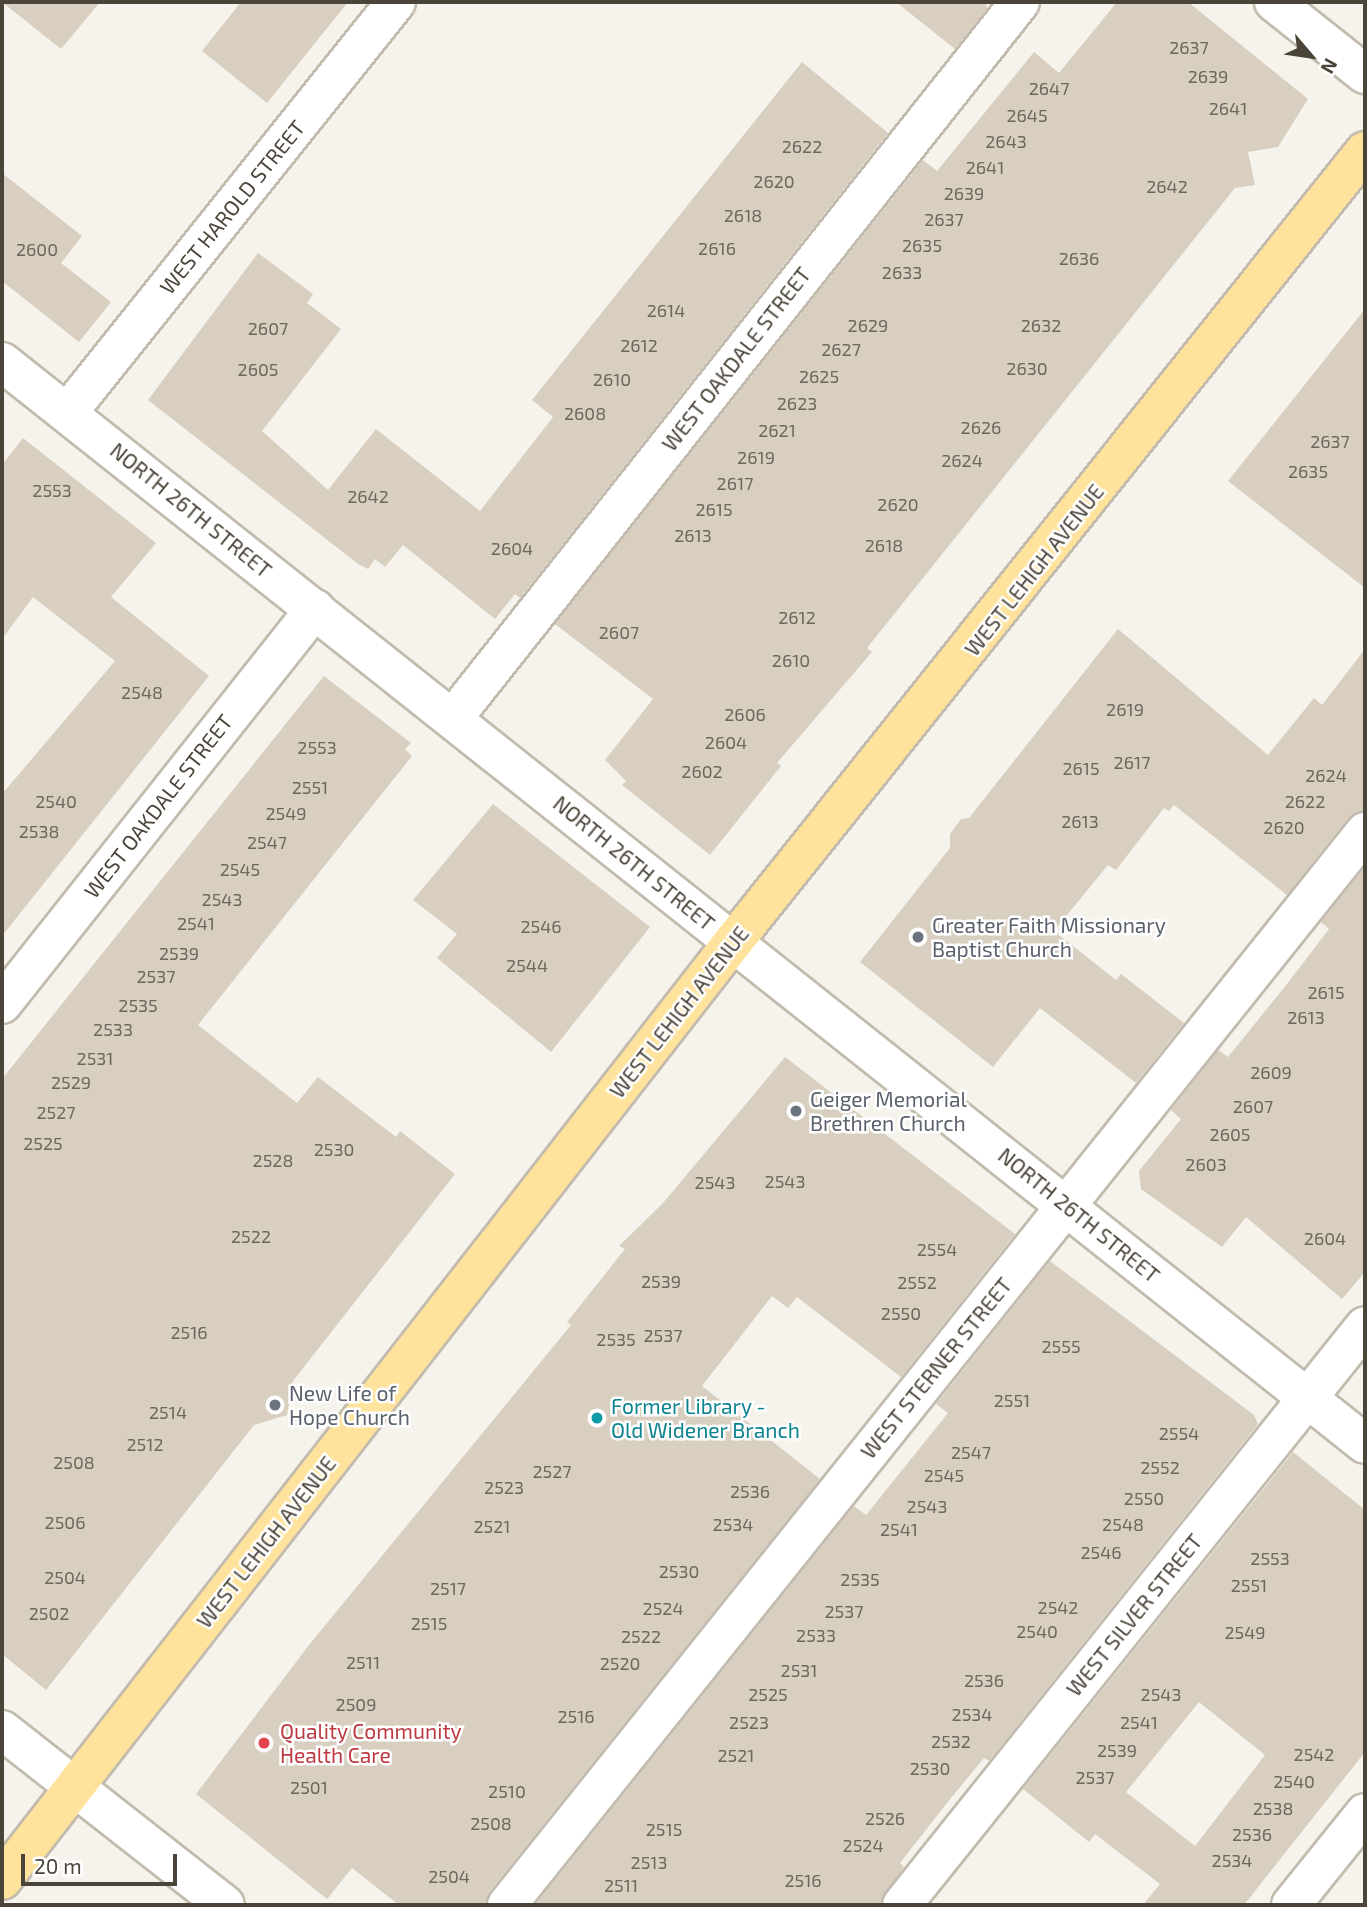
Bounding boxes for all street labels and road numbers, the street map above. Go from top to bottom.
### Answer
street label: WEST HAROLD STREET [154,115,310,299]
street label: WEST OAKDALE STREET [656,262,816,456]
street label: NORTH 26TH STREET [105,437,277,583]
street label: WEST LEHIGH AVENUE [959,479,1109,661]
street label: WEST OAKDALE STREET [78,709,238,903]
street label: NORTH 26TH STREET [548,790,720,936]
street label: WEST LEHIGH AVENUE [604,921,754,1103]
street label: NORTH 26TH STREET [993,1142,1165,1288]
street label: WEST STERNER STREET [855,1272,1017,1464]
street label: WEST LEHIGH AVENUE [191,1451,341,1633]
street label: WEST SILVER STREET [1061,1529,1207,1701]

